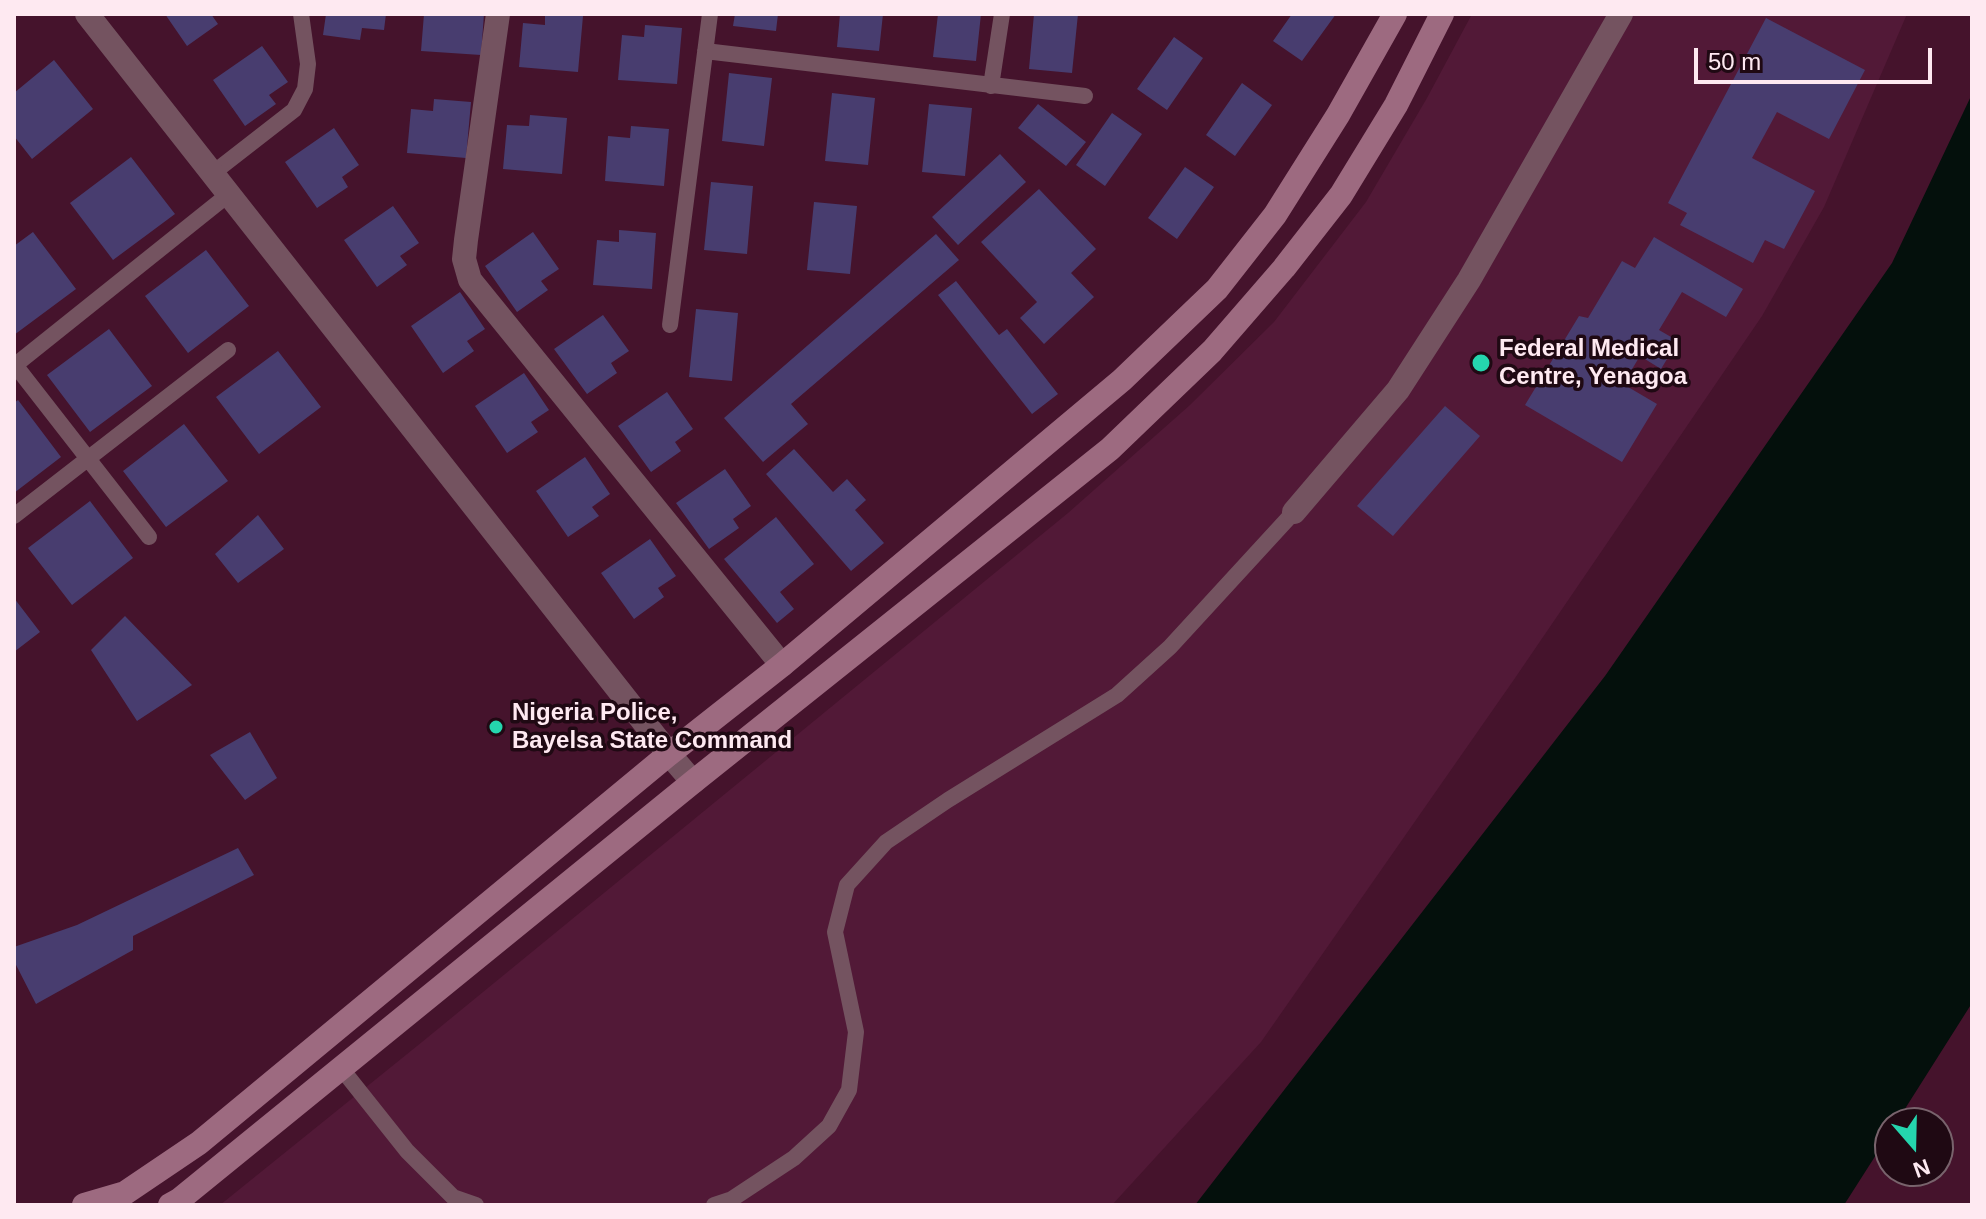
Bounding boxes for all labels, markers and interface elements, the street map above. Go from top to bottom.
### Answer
scale bar [1698,32,1936,82]
text: 50 m [1708,48,1761,75]
place label: Federal Medical Centre, Yenagoa [1499,335,1687,391]
marker: Federal Medical Centre, Yenagoa [1470,352,1492,374]
place label: Nigeria Police, Bayelsa State Command [512,699,792,755]
marker: Nigeria Police, Bayelsa State Command [487,718,505,736]
north arrow [1874,1107,1954,1187]
text: N [1910,1154,1933,1183]

